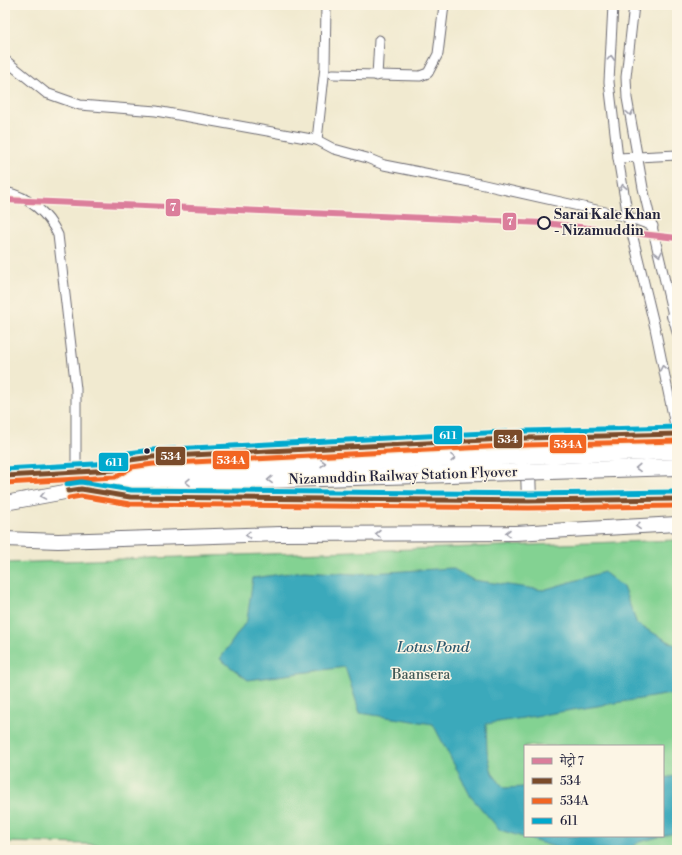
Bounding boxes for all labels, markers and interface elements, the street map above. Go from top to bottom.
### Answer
one-way arrow [606,55,615,61]
one-way arrow [625,110,634,116]
one-way arrow [619,184,628,190]
line badge: 7 [165,198,181,217]
text: 7 [170,201,177,215]
place label: Sarai Kale Khan - Nizamuddin [554,206,661,240]
line badge: 7 [502,212,517,231]
text: 7 [507,215,514,229]
marker: Sarai Kale Khan - Nizamuddin [537,216,551,230]
one-way arrow [655,251,663,257]
one-way arrow [660,365,668,371]
line badge: 611 [433,425,463,445]
text: 611 [439,429,457,443]
line badge: 534 [493,429,523,449]
text: 534 [498,433,519,447]
line badge: 534A [549,434,587,454]
text: 534A [554,438,584,452]
unlabelled marker [142,446,152,456]
line badge: 534 [155,446,186,466]
text: 534 [161,450,182,464]
line badge: 534A [212,450,250,470]
line badge: 611 [98,452,129,472]
text: 534A [217,454,247,468]
one-way arrow [450,454,456,462]
text: 611 [105,456,123,470]
one-way arrow [320,458,326,467]
street label: Nizamuddin Railway Station Flyover [288,463,518,489]
one-way arrow [635,464,641,472]
one-way arrow [267,476,273,484]
one-way arrow [185,478,191,486]
one-way arrow [40,491,46,500]
one-way arrow [635,522,641,531]
one-way arrow [375,529,381,538]
one-way arrow [505,529,511,537]
one-way arrow [245,531,251,539]
water label: Lotus Pond [396,638,470,657]
park label: Baansera [391,666,451,684]
legend [524,745,664,837]
text: मेट्रो 7 [559,753,584,769]
text: 534 [560,774,581,789]
text: 534A [560,794,590,809]
text: 611 [560,814,578,829]

